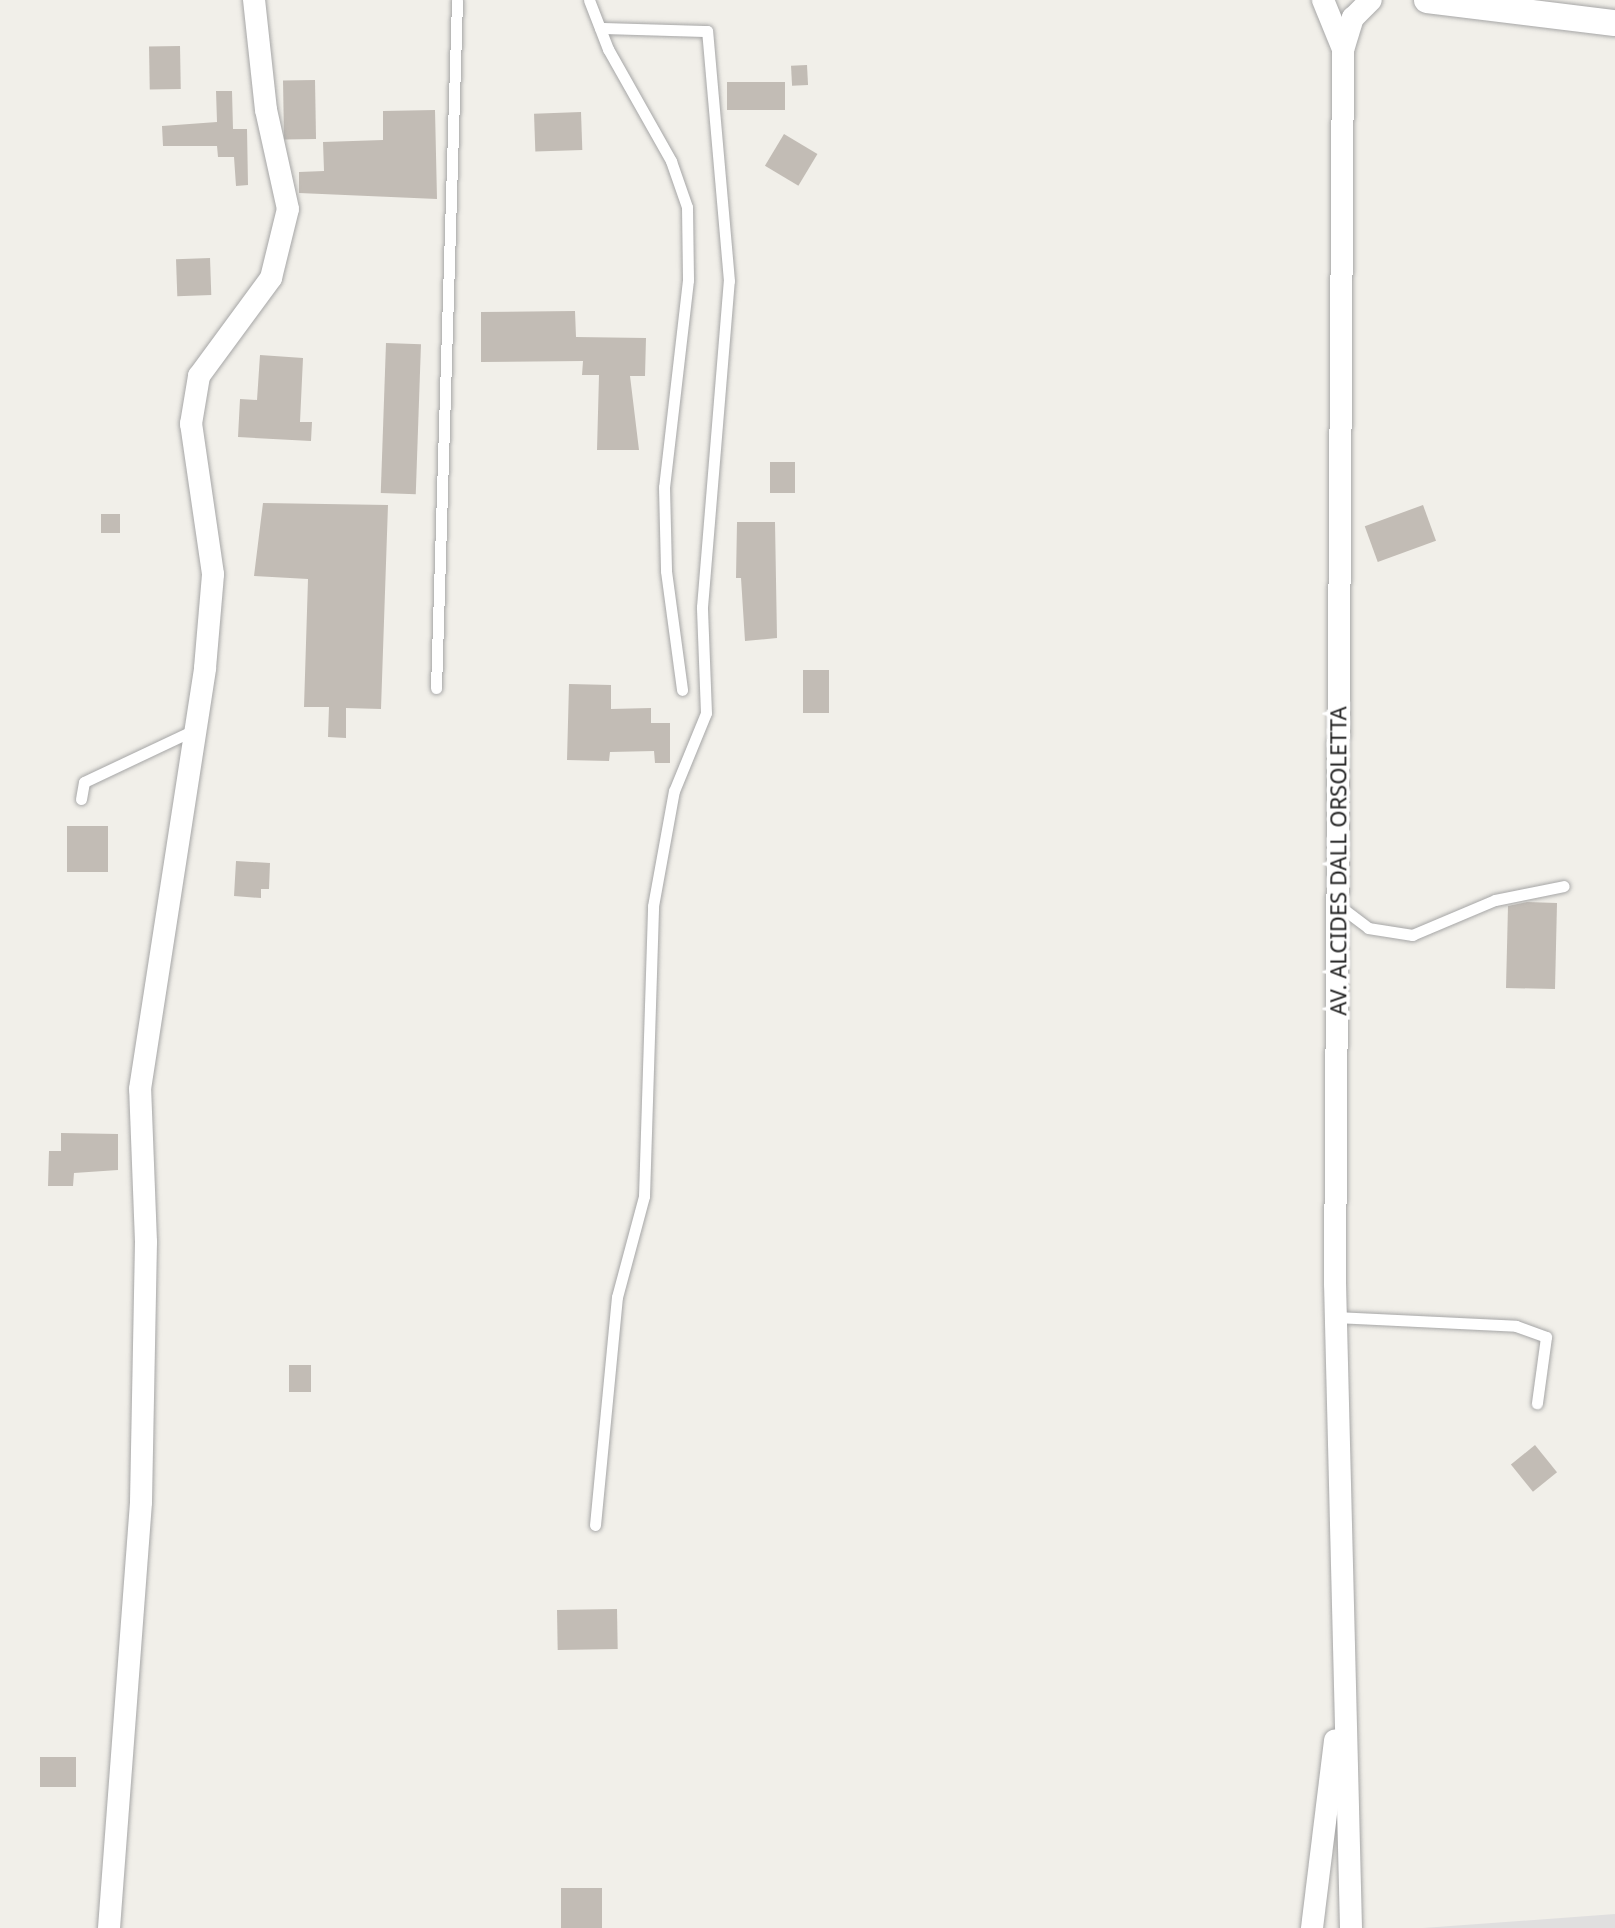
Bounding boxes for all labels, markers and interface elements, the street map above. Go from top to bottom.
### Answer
street label: AV. ALCIDES DALL ORSOLETTA [1325,706,1351,1016]

